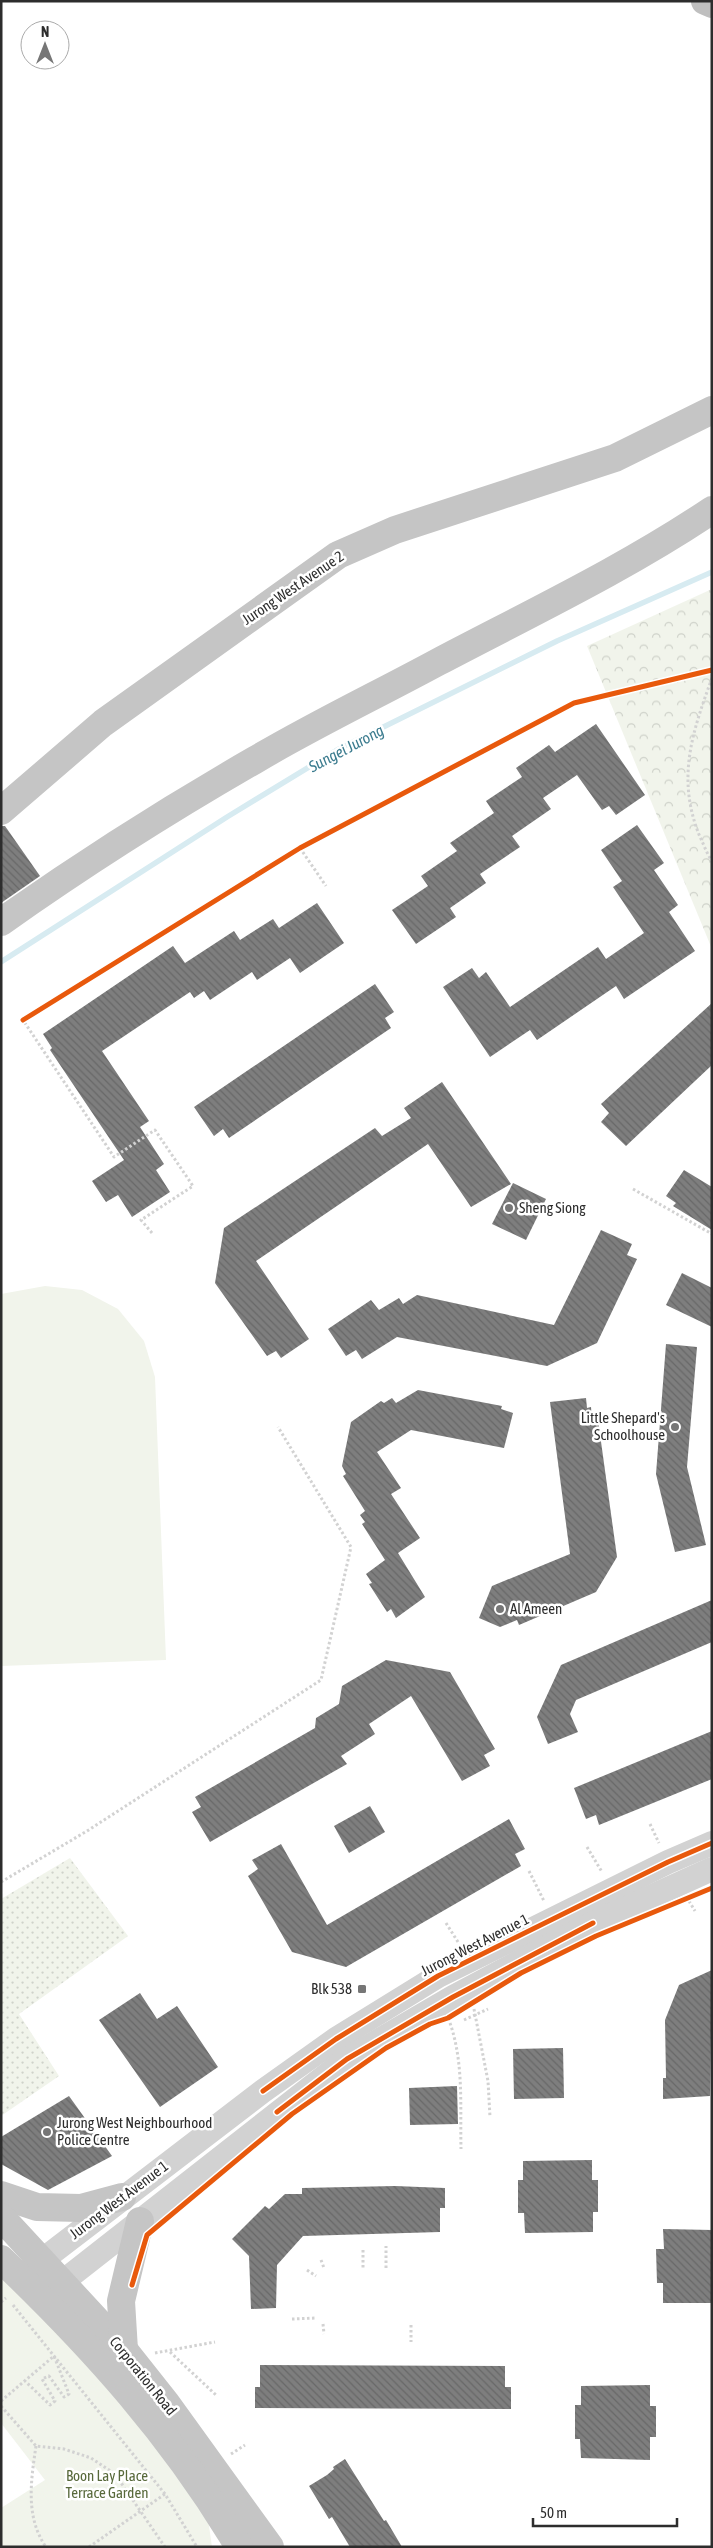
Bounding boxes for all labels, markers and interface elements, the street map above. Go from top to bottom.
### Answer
north arrow [20,20,70,70]
text: N [41,24,49,40]
street label: Jurong West Avenue 2 [239,547,347,628]
water label: Sungei Jurong [304,721,387,777]
place label: Sheng Siong [519,1199,586,1216]
marker: Sheng Siong [503,1202,515,1214]
place label: Little Shepard's Schoolhouse [581,1409,665,1443]
marker: Little Shepard's Schoolhouse [669,1421,681,1433]
place label: Al Ameen [510,1600,562,1617]
marker: Al Ameen [494,1603,506,1615]
street label: Jurong West Avenue 1 [418,1910,532,1979]
place label: Blk 538 [311,1980,352,1997]
marker: Blk 538 [356,1983,368,1995]
place label: Jurong West Neighbourhood Police Centre [57,2114,212,2148]
marker: Jurong West Neighbourhood Police Centre [41,2126,53,2138]
street label: Jurong West Avenue 1 [66,2157,171,2242]
street label: Corporation Road [106,2333,180,2418]
park label: Boon Lay Place Terrace Garden [66,2467,148,2501]
scale bar [533,2496,677,2528]
text: 50 m [540,2504,567,2521]

